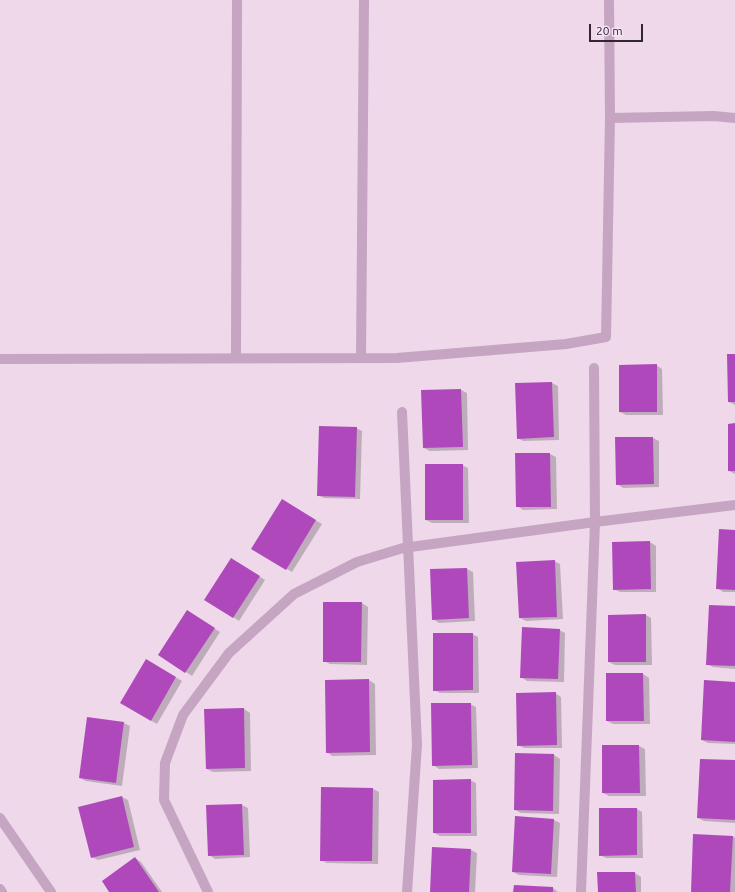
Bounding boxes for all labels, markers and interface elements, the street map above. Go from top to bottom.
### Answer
scale bar [591,16,645,42]
text: 20 m [596,24,623,37]

